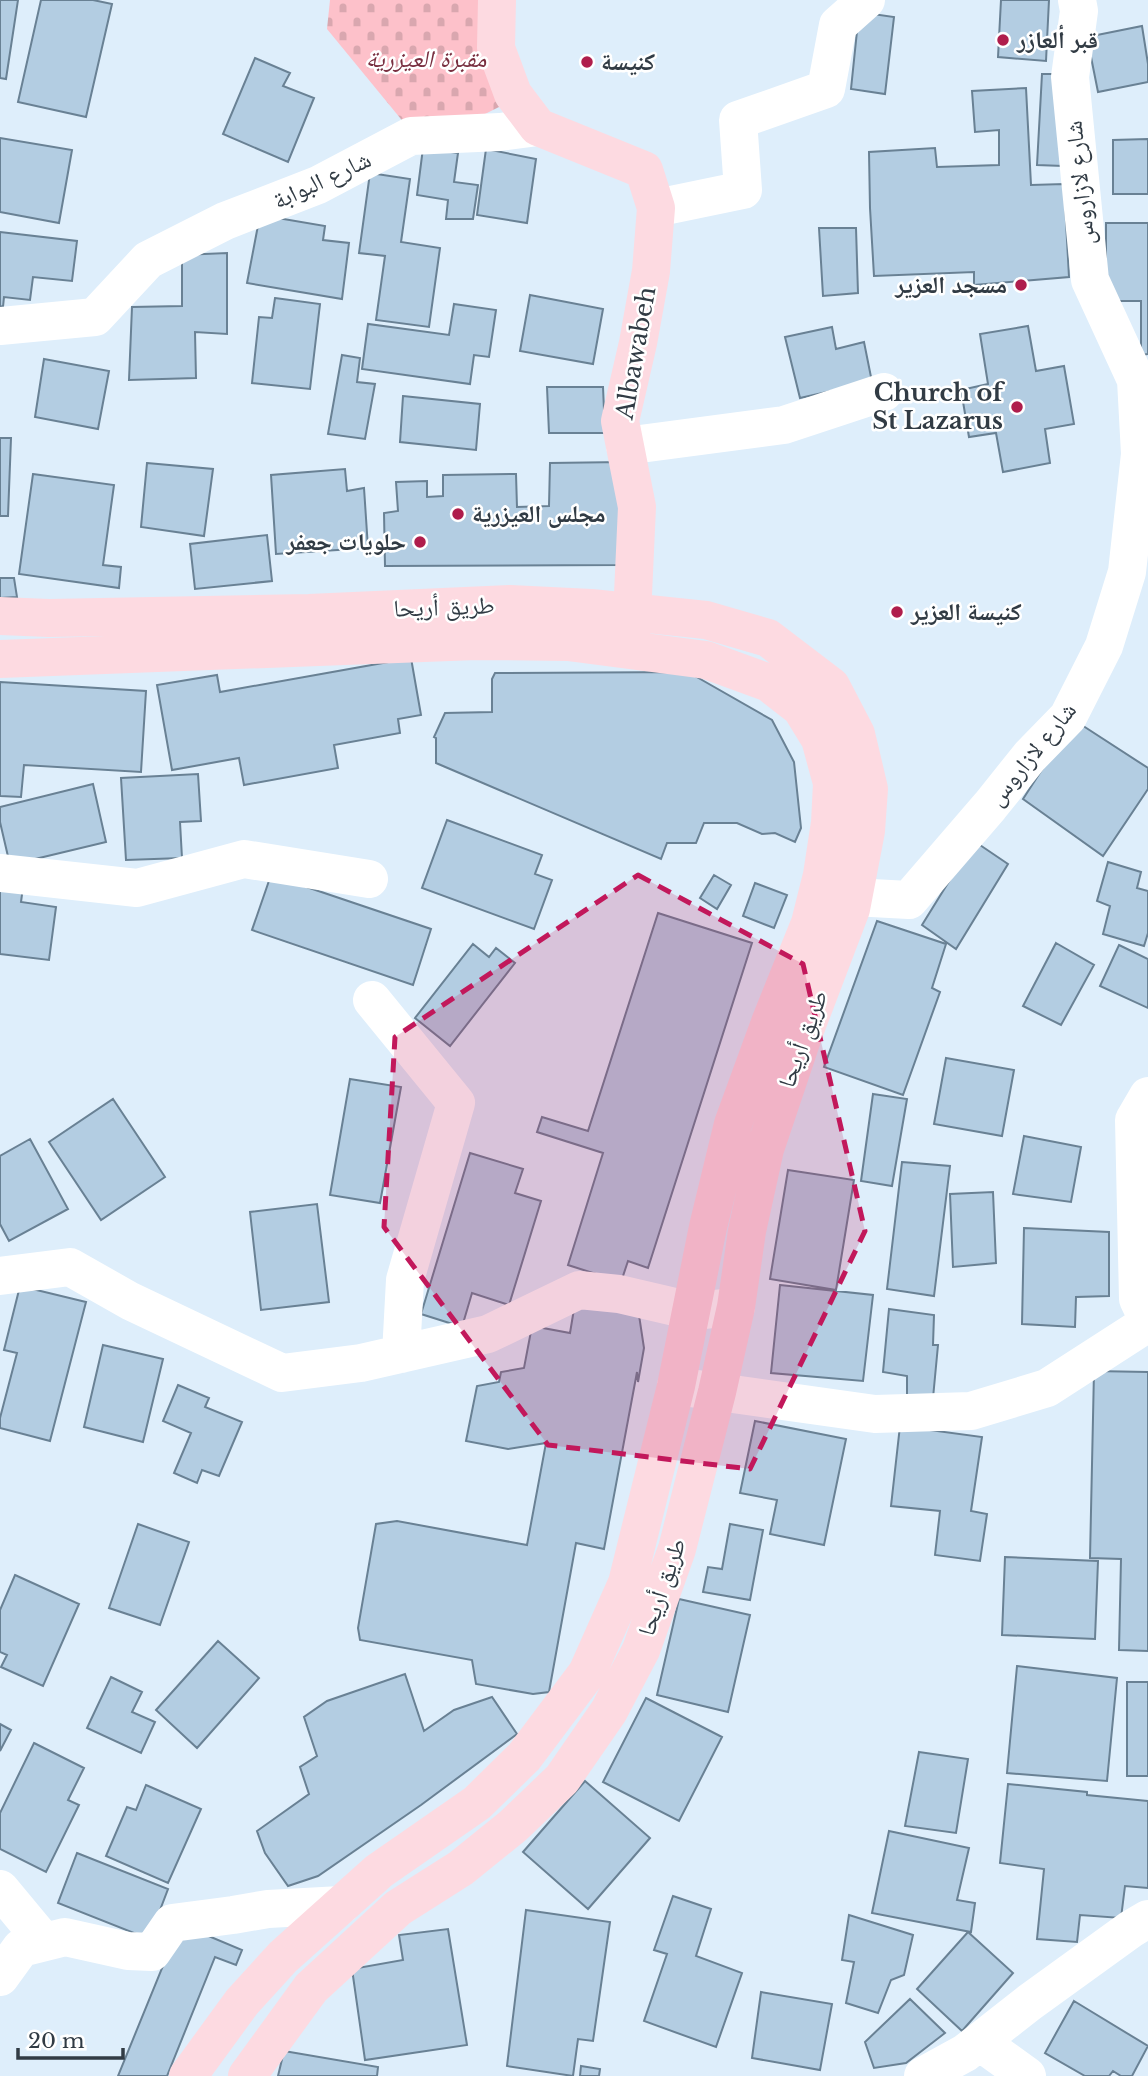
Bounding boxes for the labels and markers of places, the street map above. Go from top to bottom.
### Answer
place label: قبر ألعازر [1016,24,1098,54]
marker: قبر ألعازر [995,32,1011,48]
place label: كنيسة [601,47,656,76]
marker: كنيسة [579,54,595,70]
place label: مسجد العزير [894,270,1007,299]
marker: مسجد العزير [1013,277,1029,293]
place label: Church of St Lazarus [872,378,1005,435]
marker: Church of St Lazarus [1009,399,1025,415]
place label: مجلس العيزرية [472,499,606,528]
marker: مجلس العيزرية [450,506,466,522]
place label: حلويات جعفر [285,527,406,556]
marker: حلويات جعفر [412,534,428,550]
place label: كنيسة العزير [910,597,1022,626]
marker: كنيسة العزير [889,604,905,620]

